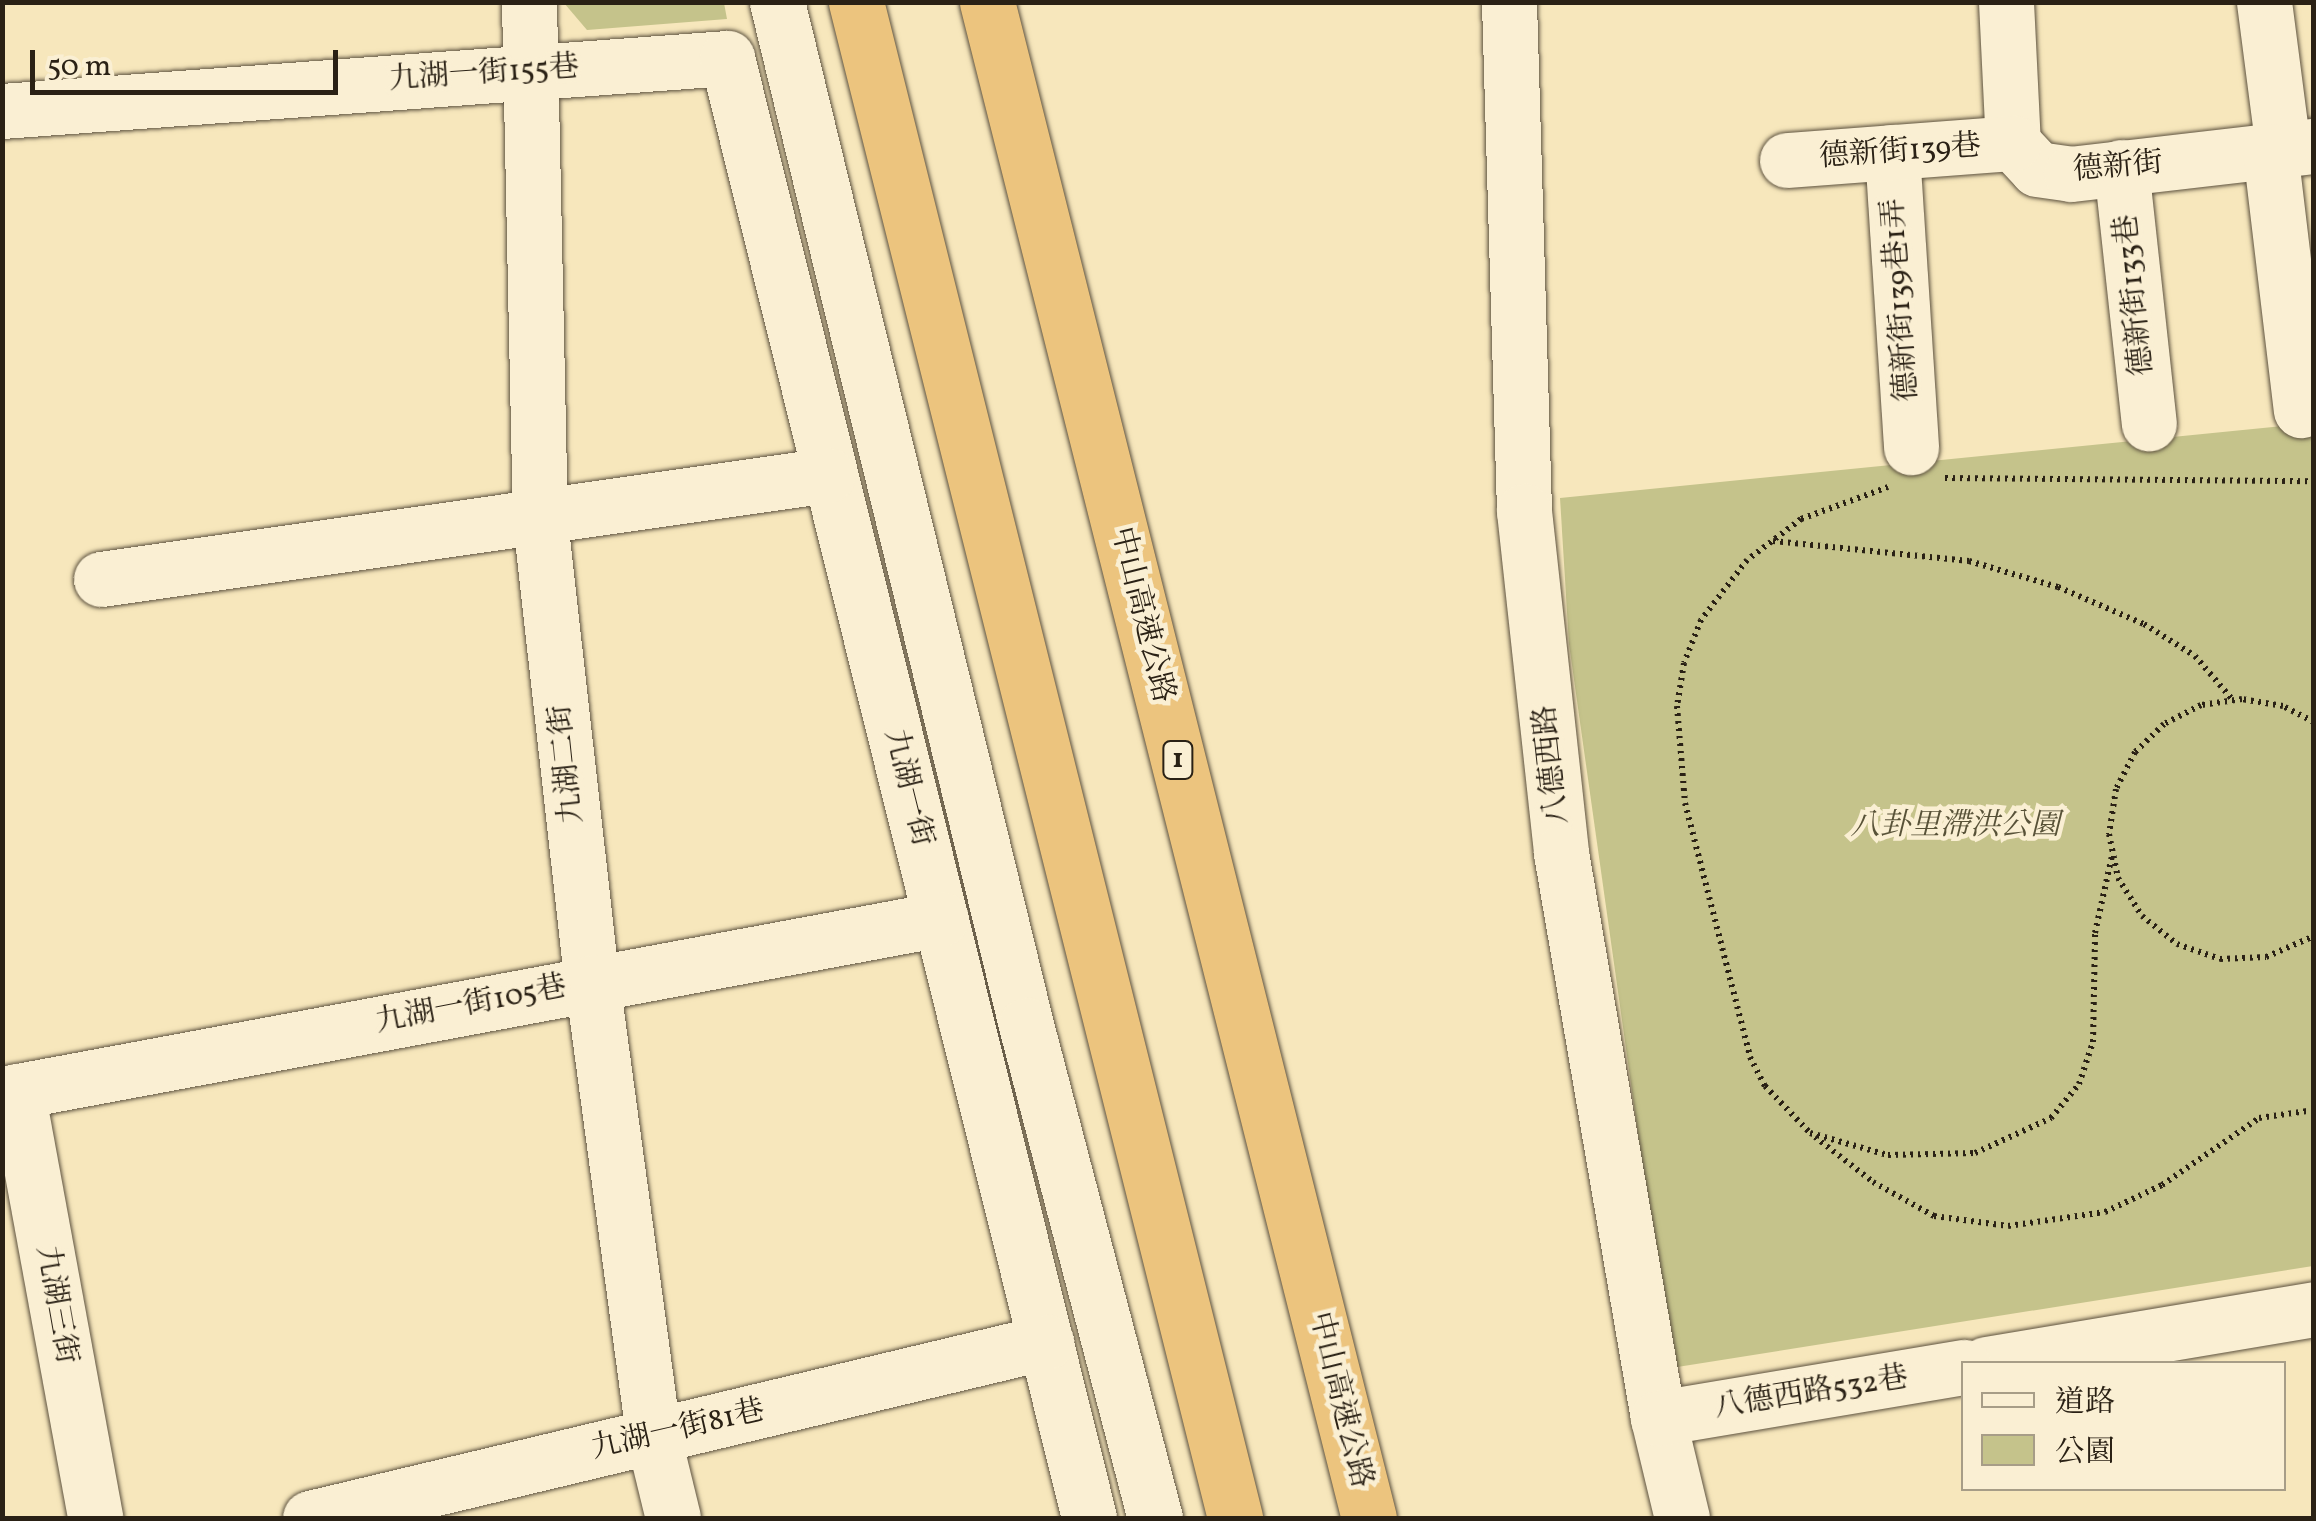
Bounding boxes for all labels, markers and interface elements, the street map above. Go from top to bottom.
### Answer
scale bar [35,30,342,92]
text: 50 m [47,46,111,88]
street label: 九湖一街155巷 [388,49,580,99]
street label: 德新街139巷 [1818,128,1982,176]
street label: 德新街 [2072,145,2164,189]
street label: 德新街139巷1弄 [1876,197,1926,403]
street label: 德新街133巷 [2109,212,2161,378]
street label: 中山高速公路 [1103,523,1181,707]
street label: 九湖二街 [543,702,591,826]
street label: 八德西路 [1528,703,1576,827]
street label: 九湖一街 [876,725,940,851]
road number: 1 [1160,737,1196,783]
park label: 八卦里滯洪公園 [1850,808,2060,844]
street label: 九湖一街105巷 [372,969,570,1041]
street label: 九湖三街 [28,1243,84,1367]
street label: 中山高速公路 [1301,1308,1379,1492]
street label: 八德西路532巷 [1711,1360,1911,1426]
legend [1961,1361,2286,1491]
text: 道路 [2055,1382,2115,1424]
street label: 九湖一街81巷 [588,1393,768,1467]
text: 公園 [2055,1432,2115,1474]

